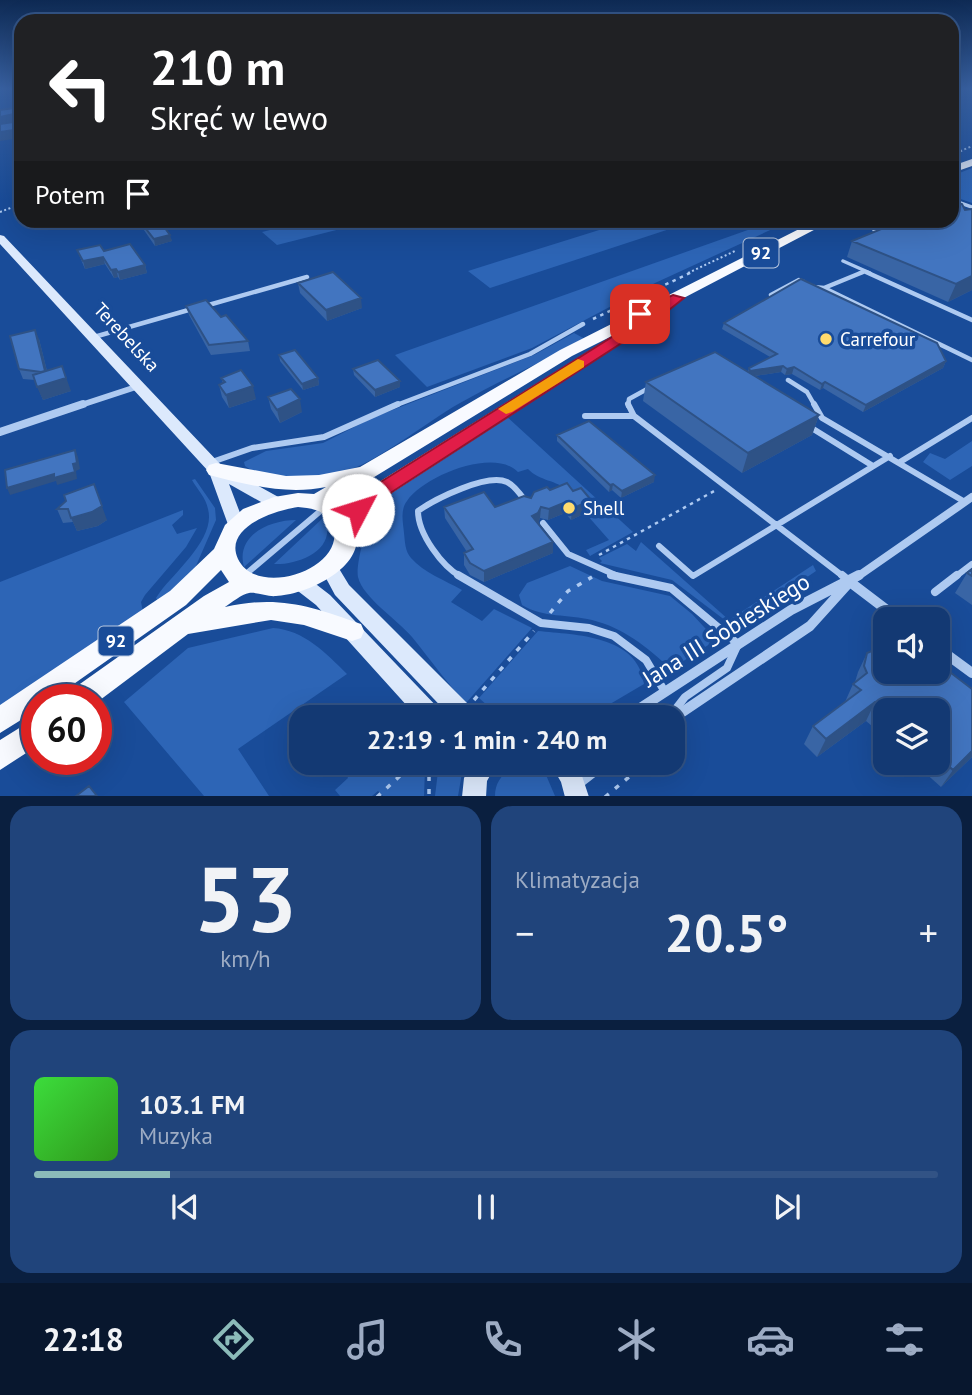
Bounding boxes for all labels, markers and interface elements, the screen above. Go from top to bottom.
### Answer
text: 210 m [150,35,285,99]
icon: left [35,42,126,133]
text: Skręć w lewo [150,97,328,139]
icon: arrive [119,175,157,213]
text: Potem [35,178,105,211]
road number: 92 [744,239,778,268]
pin [610,284,670,344]
icon: arrive [621,295,659,333]
street label: Terebelska [89,297,165,377]
place label: Carrefour [840,327,916,351]
marker: Carrefour [818,331,834,347]
position arrow [321,473,395,547]
place label: Shell [583,496,625,520]
marker: Shell [561,500,577,516]
street label: Jana III Sobieskiego [636,566,815,693]
map controls [873,607,950,775]
button: sound [873,607,950,684]
road number: 92 [99,626,134,656]
speed limit sign: 60 [21,684,112,775]
button: layers [873,698,950,775]
text: 22:19 · 1 min · 240 m [367,723,607,756]
text: 53 [194,839,297,957]
text: Klimatyzacja [515,865,640,894]
text: 20.5° [665,899,788,966]
text: − [515,908,534,957]
text: + [919,908,938,957]
text: km/h [220,944,271,973]
text: 103.1 FM [139,1088,245,1121]
text: Muzyka [139,1121,213,1150]
icon: previous [166,1188,204,1226]
icon: pause [467,1188,505,1226]
icon: next [768,1188,806,1226]
icon: directions [209,1315,258,1364]
icon: music [343,1315,392,1364]
icon: phone [478,1315,527,1364]
icon: climate [612,1315,661,1364]
icon: car [746,1315,795,1364]
icon: filters [880,1315,929,1364]
text: 22:18 [43,1318,124,1360]

